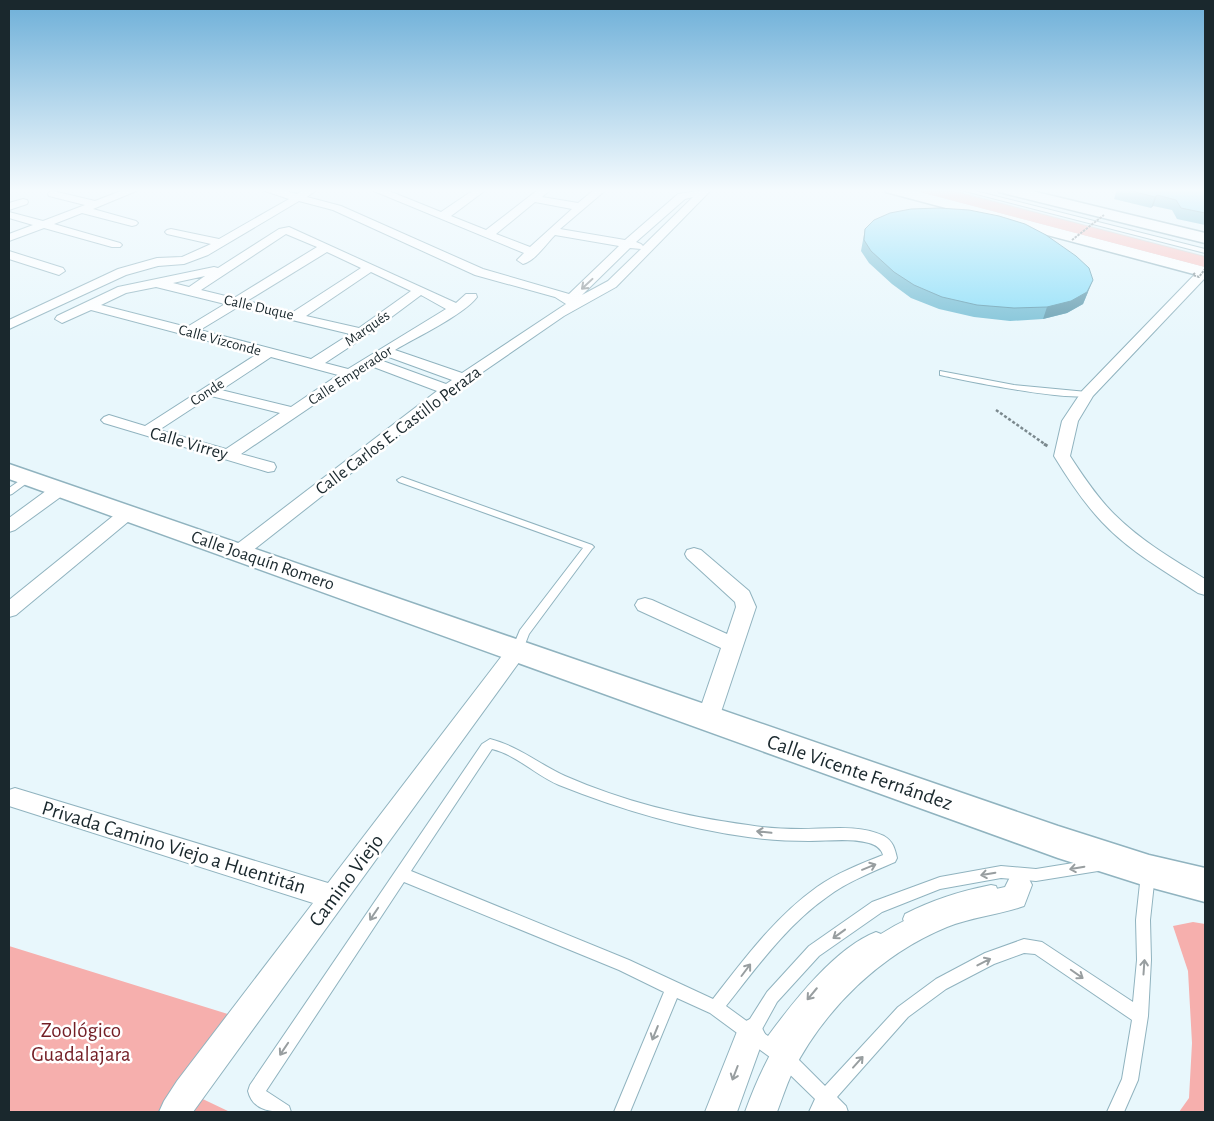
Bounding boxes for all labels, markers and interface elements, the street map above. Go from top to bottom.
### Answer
one-way arrow [581,278,593,290]
street label: Calle Duque [223,292,295,323]
street label: Marqués [342,308,392,349]
street label: Calle Vizconde [177,322,263,359]
street label: Calle Emperador [306,343,395,408]
street label: Calle Carlos E. Castillo Peraza [313,363,485,499]
street label: Conde [188,376,227,409]
street label: Calle Virrey [148,424,230,464]
street label: Calle Joaquín Romero [189,528,337,594]
street label: Calle Vicente Fernández [765,731,955,814]
street label: Privada Camino Viejo a Huentitán [39,797,308,898]
one-way arrow [757,827,773,837]
street label: Camino Viejo [305,830,388,930]
one-way arrow [861,862,876,871]
one-way arrow [1070,864,1086,874]
one-way arrow [980,870,996,880]
one-way arrow [369,907,379,921]
one-way arrow [832,928,846,939]
one-way arrow [976,957,991,967]
one-way arrow [1139,959,1148,975]
one-way arrow [740,964,751,977]
one-way arrow [1070,969,1084,979]
one-way arrow [807,987,818,1000]
park label: Zoológico Guadalajara [31,1020,131,1065]
one-way arrow [650,1025,659,1040]
one-way arrow [279,1042,289,1056]
one-way arrow [852,1055,864,1068]
one-way arrow [730,1065,739,1080]

